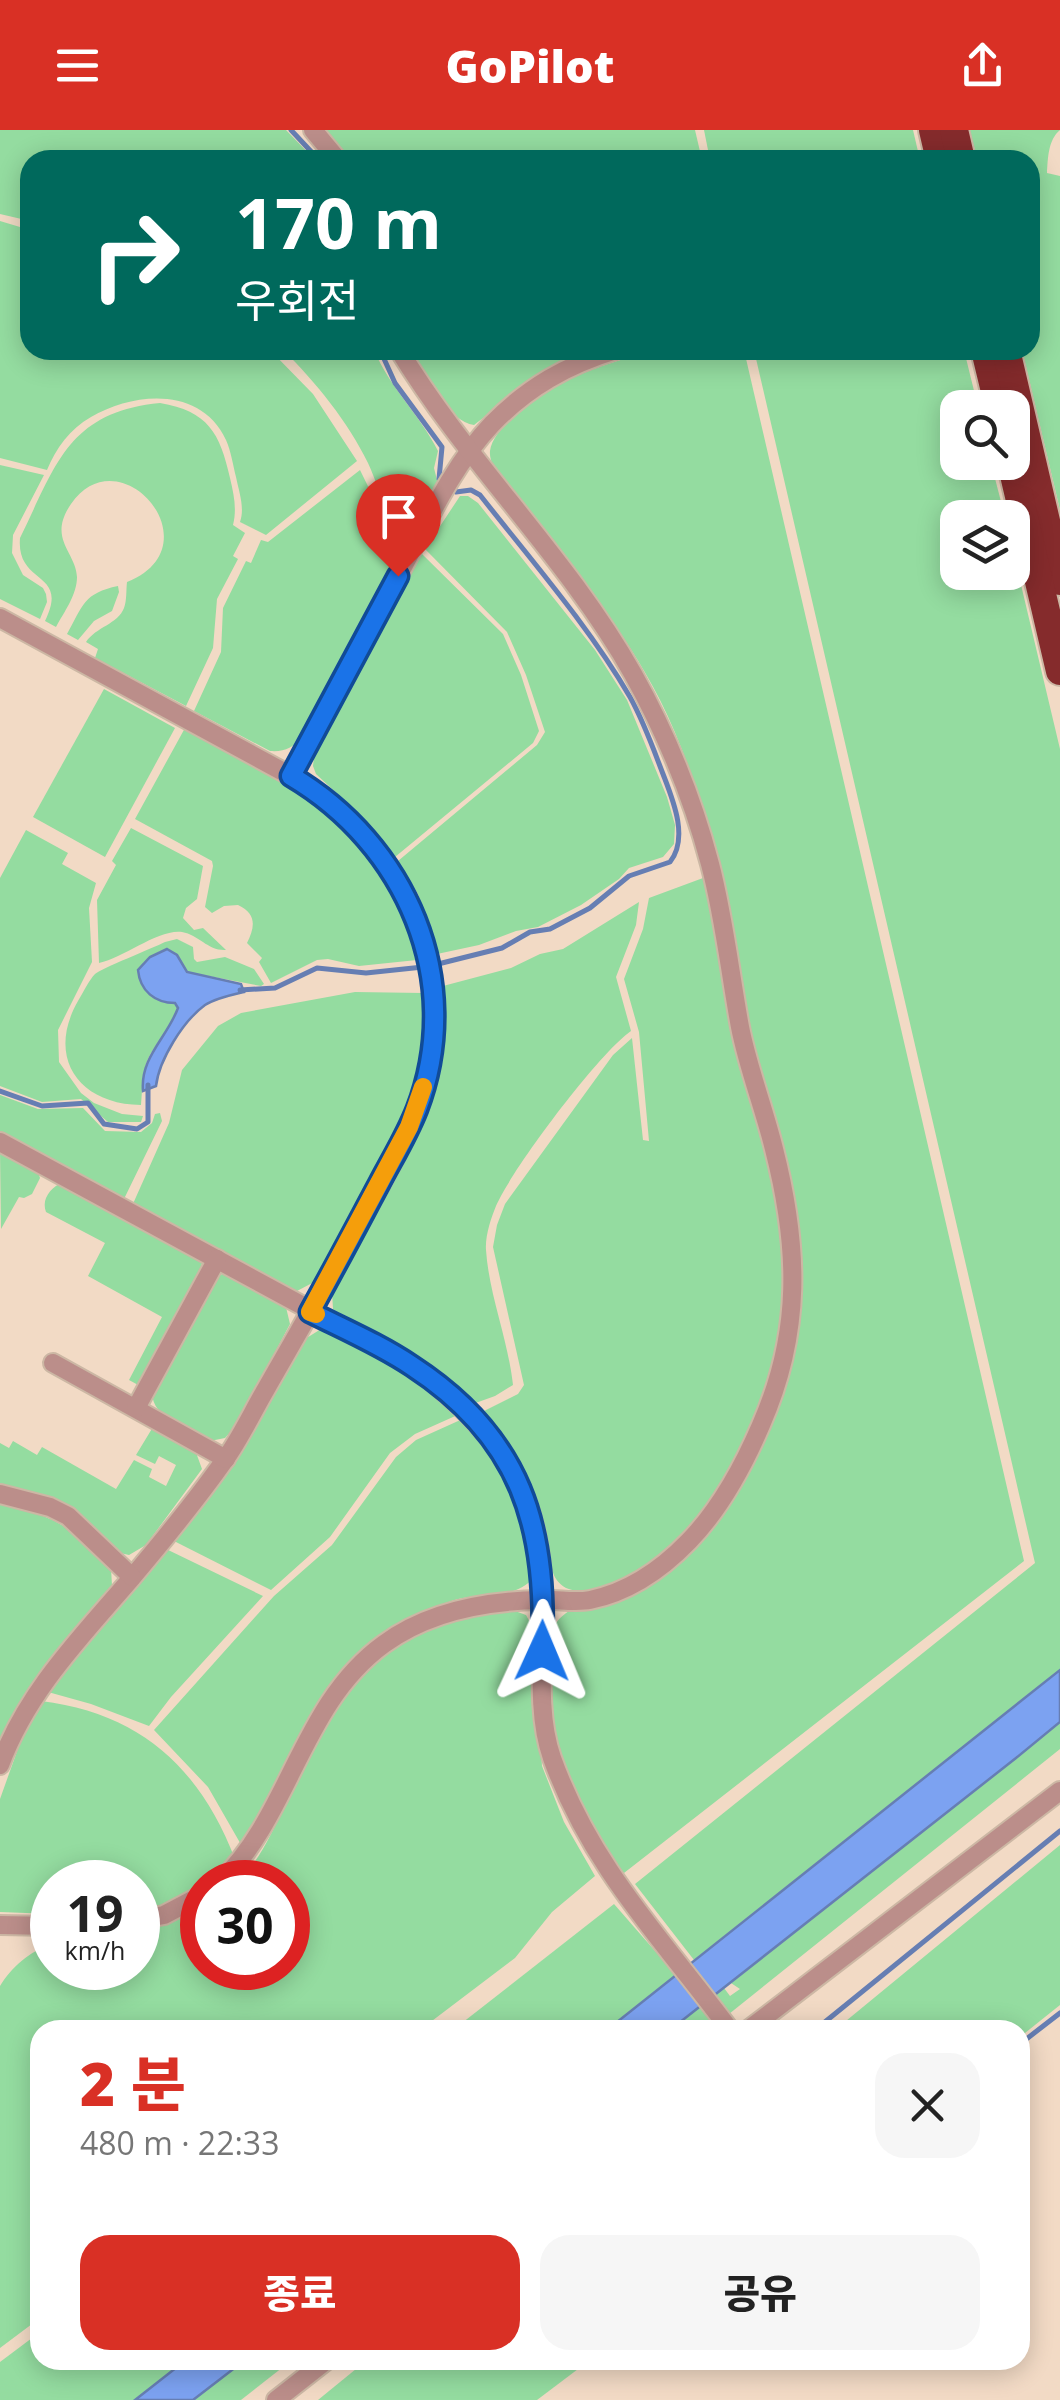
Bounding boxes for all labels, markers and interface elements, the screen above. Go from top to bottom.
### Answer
text: GoPilot [446,35,614,96]
icon: menu [50,38,105,93]
icon: share [955,38,1010,93]
text: 170 m [235,174,442,270]
icon: right [70,190,200,320]
text: 우회전 [235,269,359,330]
map controls [940,390,1030,590]
button: search [940,390,1030,480]
pin [356,474,441,577]
icon: arrive [371,489,426,544]
button: layers [940,500,1030,590]
position arrow [490,1599,594,1703]
speed limit sign: 30 [180,1860,310,1990]
text: 19 [66,1879,124,1947]
text: km/h [65,1933,125,1967]
text: 2 분 [80,2042,186,2124]
button: close [875,2053,980,2158]
text: 480 m · 22:33 [80,2121,279,2164]
button: 종료 [80,2235,520,2350]
button: 공유 [540,2235,980,2350]

